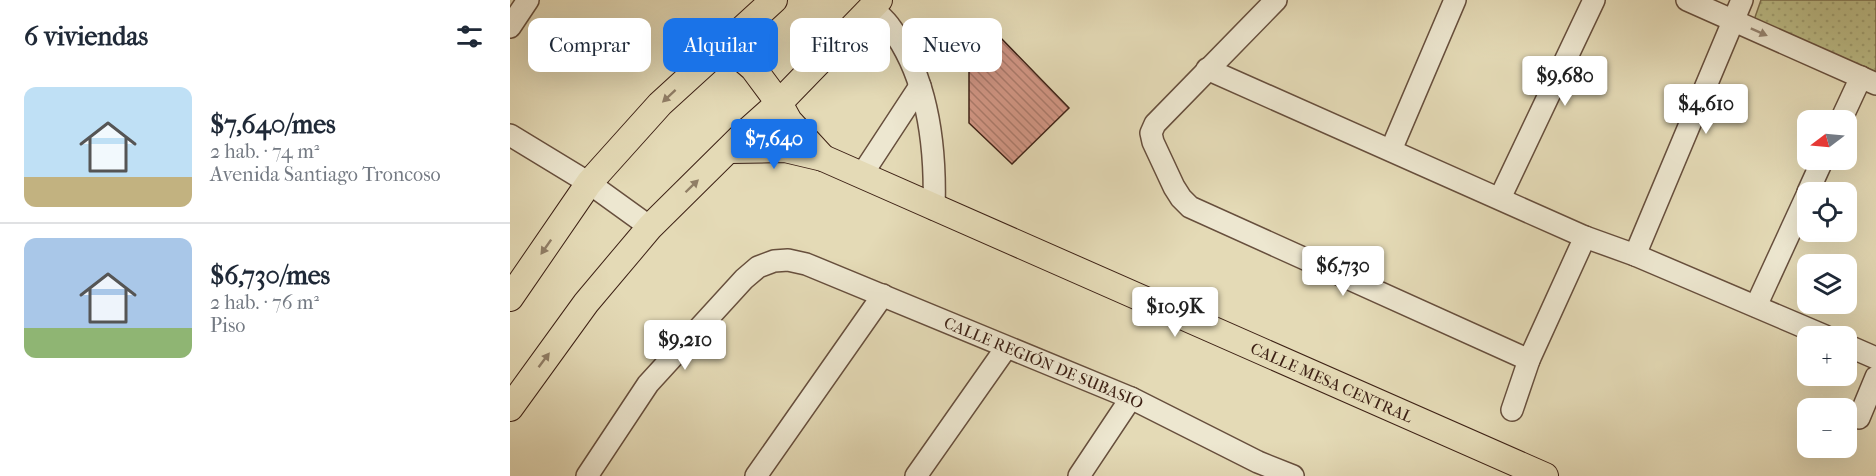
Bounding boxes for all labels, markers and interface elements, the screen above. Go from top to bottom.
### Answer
chip: Comprar [528,18,651,72]
chip: Alquilar [663,18,778,72]
chip: Filtros [790,18,890,72]
chip: Nuevo [902,18,1002,72]
icon: filters [453,20,486,53]
text: 6 viviendas [24,21,148,52]
one-way arrow [1751,27,1769,37]
pin: $9,680 [1516,56,1614,107]
text: $9,680 [1536,64,1594,87]
pin: $4,610 [1657,84,1755,135]
one-way arrow [661,89,676,103]
text: $4,610 [1678,92,1734,115]
text: $7,640/mes [210,109,336,140]
north arrow [1797,110,1857,170]
map controls [1797,110,1857,458]
icon: home [72,111,144,183]
pin: $7,640 [725,119,823,170]
text: $7,640 [745,127,803,150]
text: 2 hab. · 74 m² [210,140,319,163]
text: Avenida Santiago Troncoso [210,163,441,186]
one-way arrow [684,179,699,193]
button: locate [1797,182,1857,242]
one-way arrow [540,238,552,254]
pin: $6,730 [1294,246,1392,297]
text: $6,730 [1316,254,1370,277]
button: layers [1797,254,1857,314]
text: $6,730/mes [210,260,330,291]
icon: home [72,262,144,334]
pin: $10.9K [1126,287,1224,338]
text: 2 hab. · 76 m² [210,291,319,314]
text: $10.9K [1146,295,1204,318]
street label: CALLE REGIÓN DE SUBASIO [941,313,1147,412]
text: Piso [210,314,246,337]
pin: $9,210 [636,320,734,371]
button: + [1797,326,1857,386]
text: $9,210 [658,328,712,351]
street label: CALLE MESA CENTRAL [1248,338,1416,426]
one-way arrow [538,352,550,368]
button: − [1797,398,1857,458]

